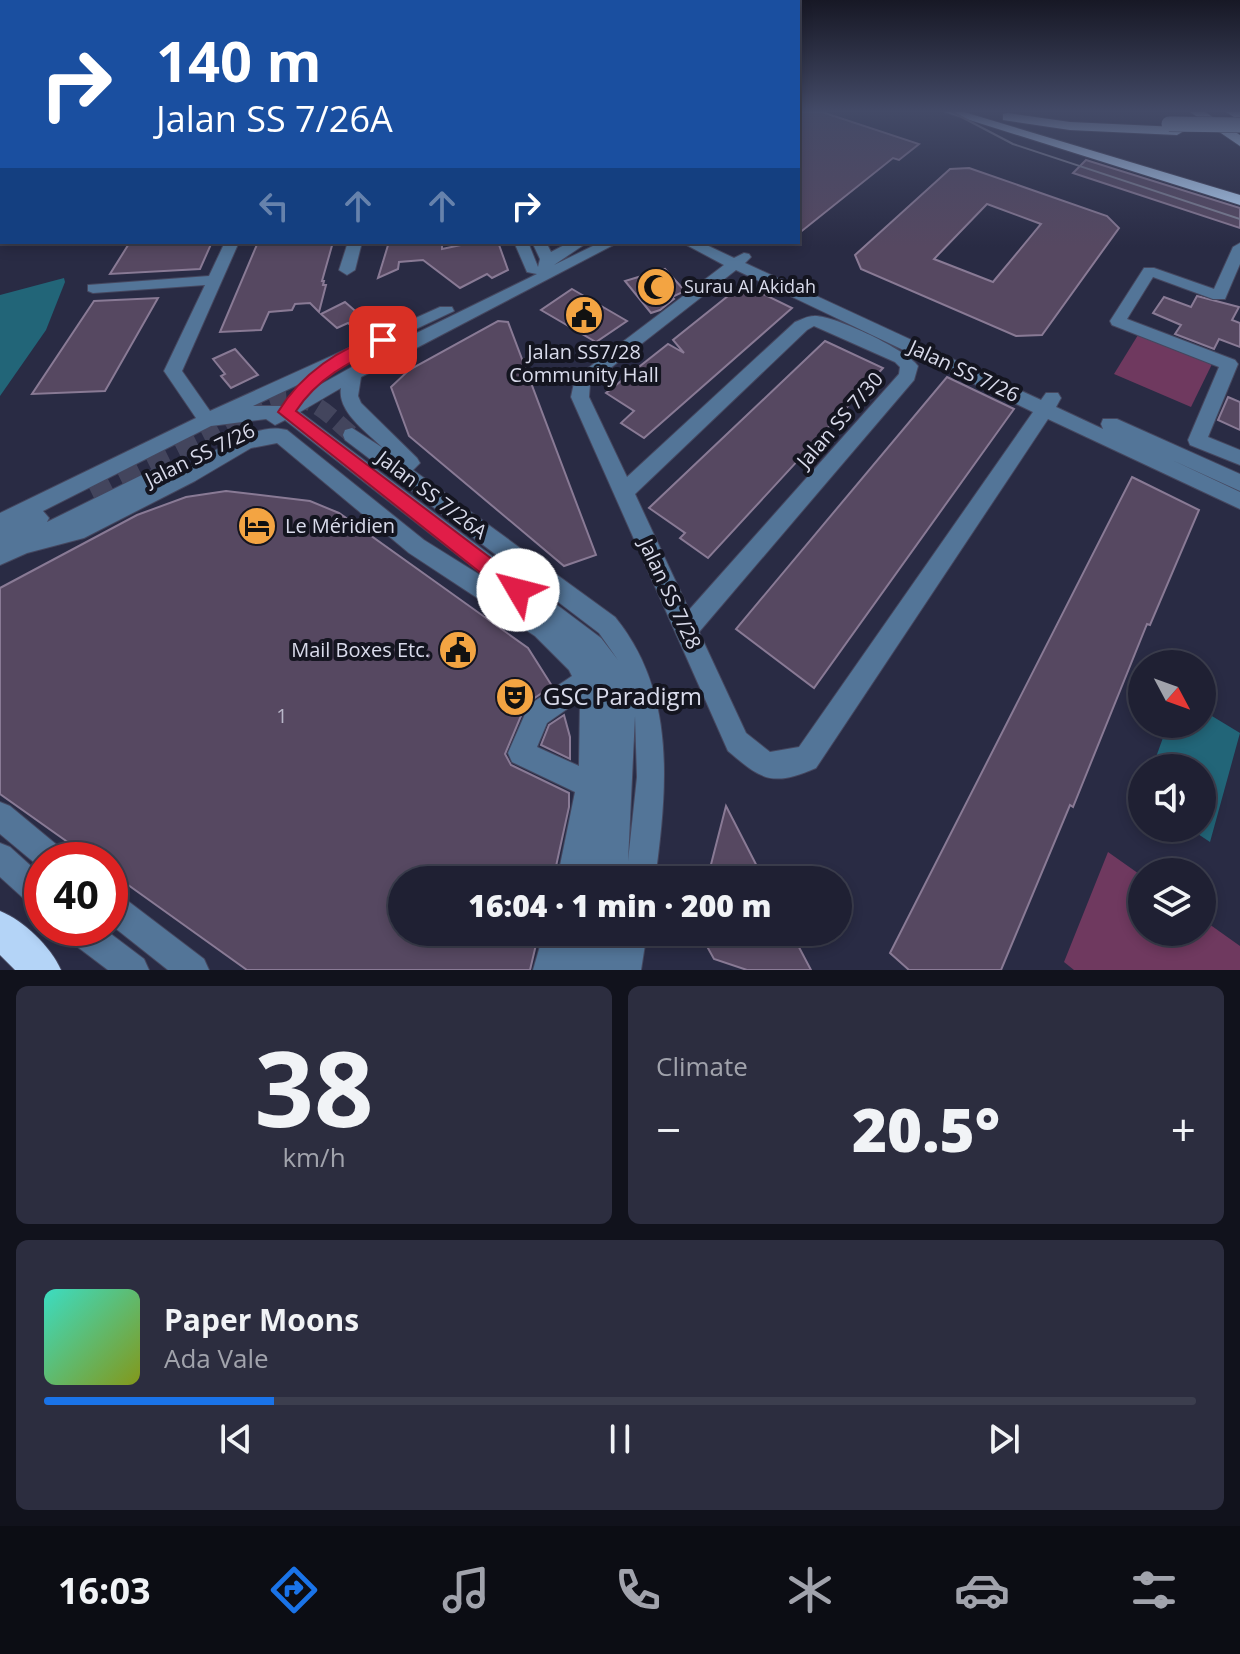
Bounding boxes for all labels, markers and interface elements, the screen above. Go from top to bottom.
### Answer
text: 140 m [156,22,322,98]
icon: right [24,32,128,136]
text: Jalan SS 7/26A [156,94,393,143]
icon: left [252,184,296,228]
icon: ahead [336,184,380,228]
icon: ahead [420,184,464,228]
icon: right [504,184,548,228]
mosque icon: Surau Al Akidah [635,266,677,308]
place label: Surau Al Akidah [684,274,816,298]
public building icon: Jalan SS7/28 Community Hall [563,294,605,336]
pin [349,306,417,374]
icon: arrive [361,318,405,362]
street label: Jalan SS 7/26 [903,332,1024,408]
place label: Jalan SS7/28 Community Hall [509,338,659,388]
street label: Jalan SS 7/30 [789,366,889,475]
street label: Jalan SS 7/26 [139,416,259,494]
street label: Jalan SS 7/26A [370,443,493,545]
hotel icon: Le Méridien [236,505,278,547]
place label: Le Méridien [285,512,395,539]
street label: Jalan SS 7/28 [632,532,708,653]
position arrow [476,548,560,632]
public building icon: Mail Boxes Etc. [437,629,479,671]
place label: Mail Boxes Etc. [291,636,430,663]
north arrow [1128,650,1216,738]
map controls [1128,650,1216,946]
theatre icon: GSC Paradigm [494,676,536,718]
place label: GSC Paradigm [543,679,702,712]
house number: 1 [276,702,288,729]
button: sound [1128,754,1216,842]
speed limit sign: 40 [24,842,128,946]
button: layers [1128,858,1216,946]
text: 16:04 · 1 min · 200 m [468,885,772,926]
text: 38 [255,1016,373,1157]
text: Climate [656,1048,748,1084]
text: 20.5° [852,1088,1000,1170]
text: − [656,1099,681,1159]
text: + [1171,1099,1196,1159]
text: km/h [282,1139,346,1175]
text: Paper Moons [164,1299,359,1340]
text: Ada Vale [164,1340,269,1376]
icon: previous [214,1417,258,1461]
icon: pause [598,1417,642,1461]
icon: next [982,1417,1026,1461]
icon: directions [266,1562,322,1618]
icon: music [438,1562,494,1618]
icon: phone [610,1562,666,1618]
icon: climate [782,1562,838,1618]
icon: car [954,1562,1010,1618]
icon: filters [1126,1562,1182,1618]
text: 16:03 [58,1566,151,1615]

